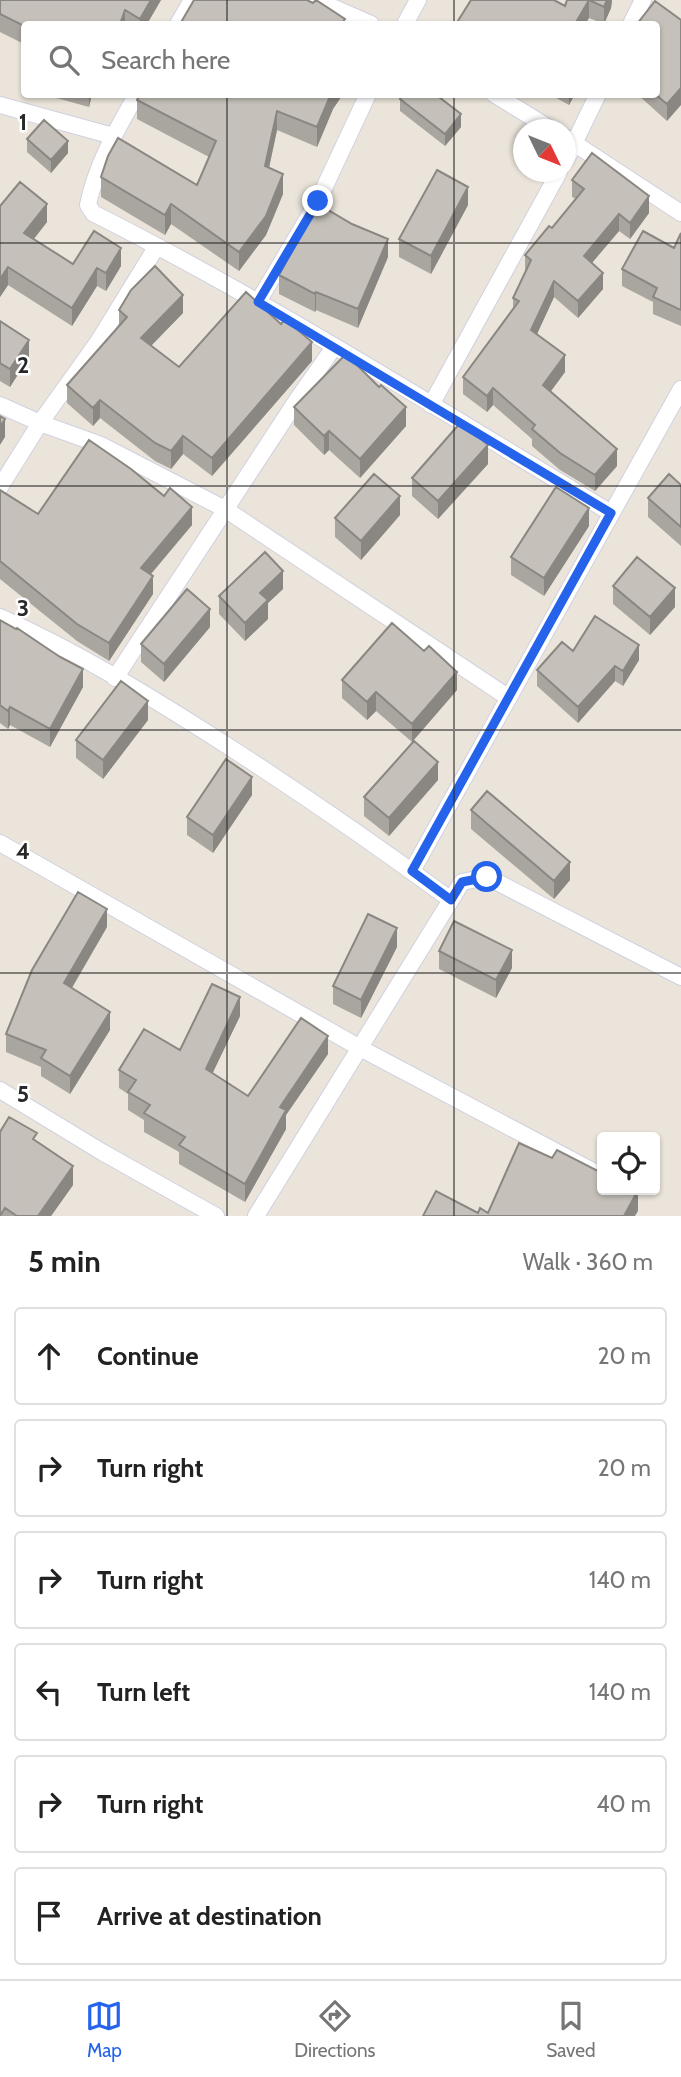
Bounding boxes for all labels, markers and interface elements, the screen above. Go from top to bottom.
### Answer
search box [21,21,660,98]
icon: search [45,41,83,79]
text: Search here [101,44,230,76]
text: 1 [19,108,27,136]
north arrow [513,119,576,182]
route end [302,185,333,216]
text: 2 [17,351,29,379]
text: 3 [17,594,29,622]
text: 4 [16,837,30,865]
route start [471,861,502,892]
text: 5 [17,1080,29,1108]
map controls [597,1132,660,1195]
button: locate [597,1132,660,1195]
text: 5 min [28,1243,101,1280]
text: Walk · 360 m [523,1248,653,1276]
icon: ahead [30,1337,68,1375]
text: Continue [97,1340,199,1372]
text: 20 m [598,1342,651,1370]
icon: right [30,1449,68,1487]
text: Turn right [97,1452,203,1484]
text: 20 m [598,1454,651,1482]
icon: right [30,1561,68,1599]
text: Turn right [97,1564,203,1596]
text: 140 m [589,1566,651,1594]
icon: left [30,1673,68,1711]
text: Turn left [97,1676,190,1708]
text: 140 m [589,1678,651,1706]
icon: right [30,1785,68,1823]
text: Turn right [97,1788,203,1820]
text: 40 m [596,1790,651,1818]
icon: arrive [30,1897,68,1935]
text: Arrive at destination [97,1900,322,1932]
tab: Map [85,1997,123,2062]
tab: Directions [294,1997,375,2062]
tab: Saved [546,1997,596,2062]

